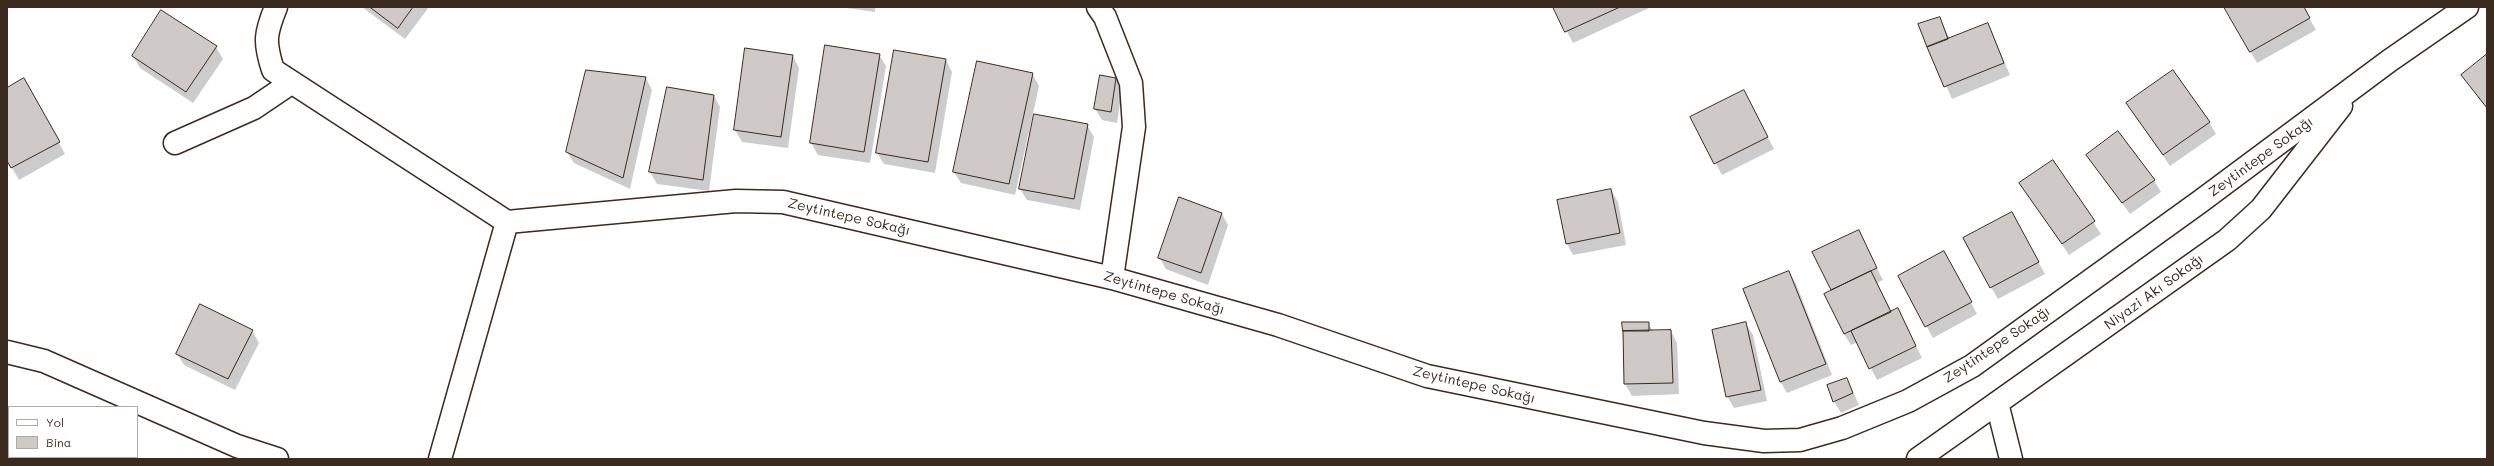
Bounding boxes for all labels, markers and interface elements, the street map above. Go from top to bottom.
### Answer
street label: Zeytintepe Sokağı [2205,113,2317,201]
street label: Zeytintepe Sokağı [786,195,912,239]
street label: Niyazi Akı Sokağı [2101,251,2207,333]
street label: Zeytintepe Sokağı [1102,268,1226,318]
street label: Zeytintepe Sokağı [1940,303,2054,387]
street label: Zeytintepe Sokağı [1411,363,1537,407]
legend [8,406,138,458]
text: Yol [46,414,64,430]
text: Bina [46,434,71,450]

